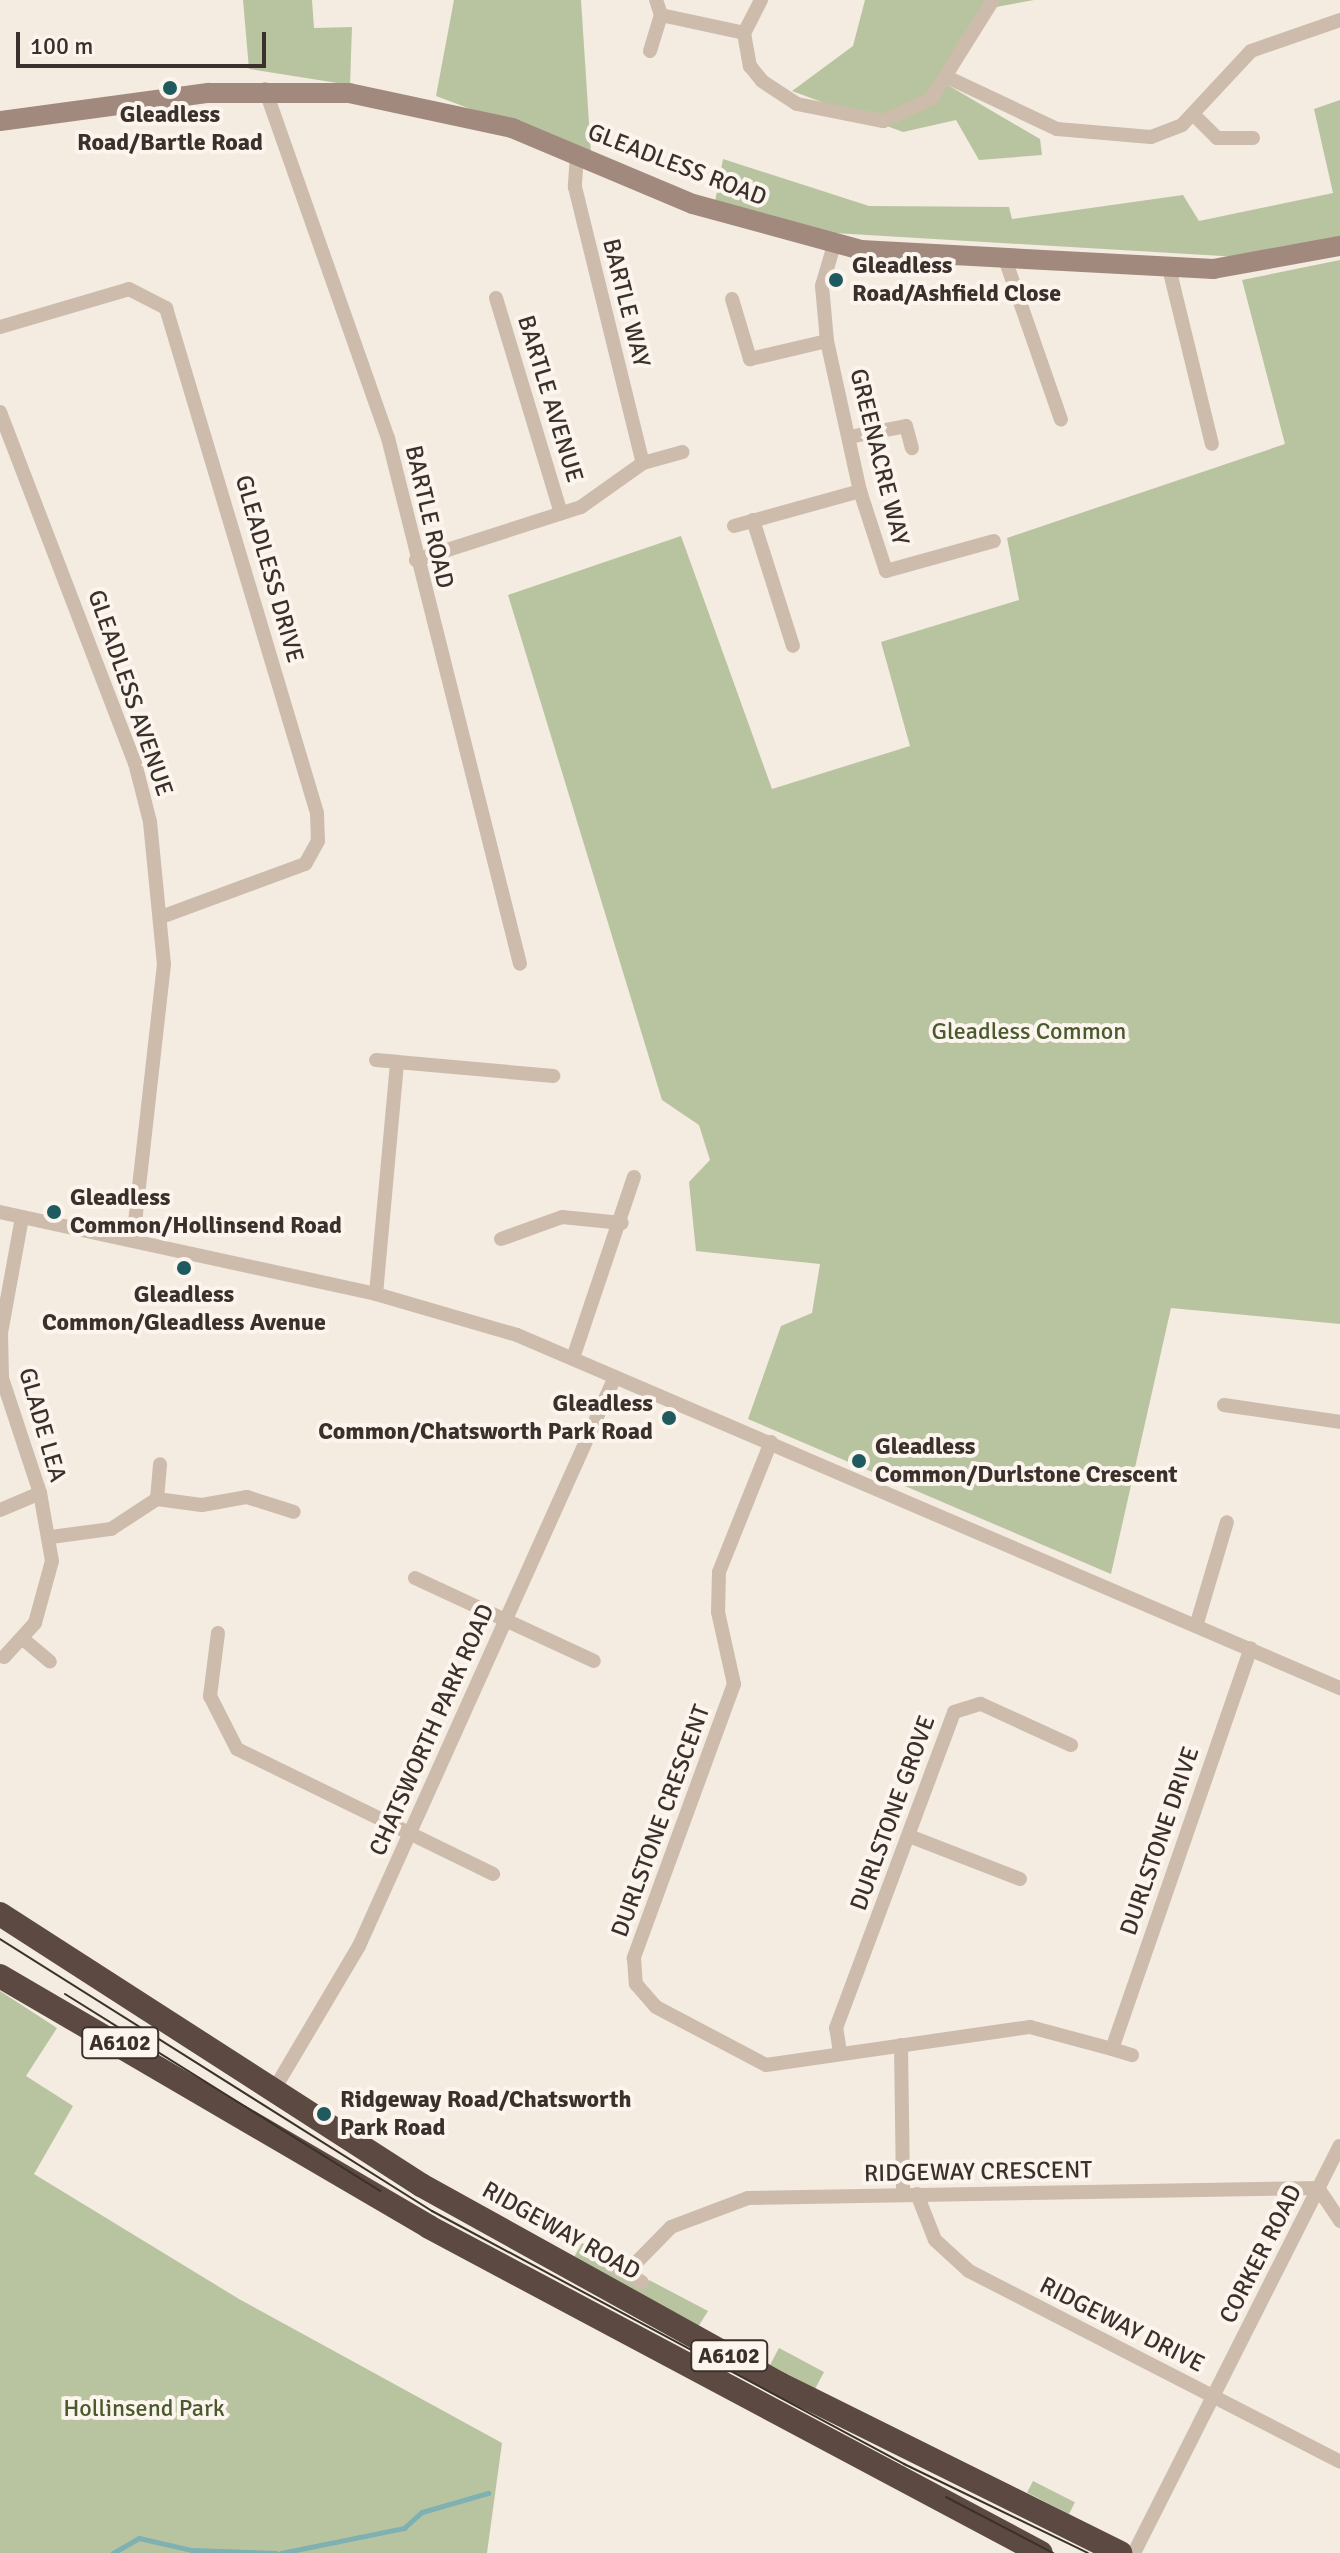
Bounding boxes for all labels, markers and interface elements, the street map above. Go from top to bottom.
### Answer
scale bar [20,16,270,66]
text: 100 m [30,31,93,61]
marker: Gleadless Road/Bartle Road [161,79,179,97]
place label: Gleadless Road/Bartle Road [77,101,263,157]
street label: GLEADLESS ROAD [584,118,770,212]
street label: BARTLE WAY [596,236,656,370]
place label: Gleadless Road/Ashfield Close [852,252,1061,308]
marker: Gleadless Road/Ashfield Close [827,271,845,289]
street label: BARTLE AVENUE [511,312,589,486]
street label: GREENACRE WAY [843,366,915,548]
street label: BARTLE ROAD [399,443,459,591]
street label: GLEADLESS DRIVE [228,472,310,666]
street label: GLEADLESS AVENUE [81,586,179,800]
park label: Gleadless Common [932,1018,1126,1046]
place label: Gleadless Common/Hollinsend Road [70,1184,342,1240]
marker: Gleadless Common/Hollinsend Road [45,1203,63,1221]
marker: Gleadless Common/Gleadless Avenue [175,1259,193,1277]
place label: Gleadless Common/Gleadless Avenue [42,1281,326,1337]
street label: GLADE LEA [12,1365,72,1485]
place label: Gleadless Common/Chatsworth Park Road [318,1390,653,1446]
marker: Gleadless Common/Chatsworth Park Road [660,1409,678,1427]
place label: Gleadless Common/Durlstone Crescent [875,1433,1178,1489]
marker: Gleadless Common/Durlstone Crescent [850,1452,868,1470]
street label: CHATSWORTH PARK ROAD [363,1600,501,1860]
street label: DURLSTONE CRESCENT [606,1701,716,1941]
street label: DURLSTONE GROVE [844,1712,942,1914]
street label: DURLSTONE DRIVE [1114,1743,1206,1939]
road number: A6102 [80,2025,160,2061]
place label: Ridgeway Road/Chatsworth Park Road [340,2086,631,2142]
marker: Ridgeway Road/Chatsworth Park Road [315,2105,333,2123]
street label: RIDGEWAY CRESCENT [864,2156,1092,2188]
street label: RIDGEWAY ROAD [477,2176,645,2286]
street label: CORKER ROAD [1214,2180,1308,2328]
street label: RIDGEWAY DRIVE [1035,2271,1209,2379]
road number: A6102 [689,2338,769,2374]
park label: Hollinsend Park [63,2395,225,2423]

